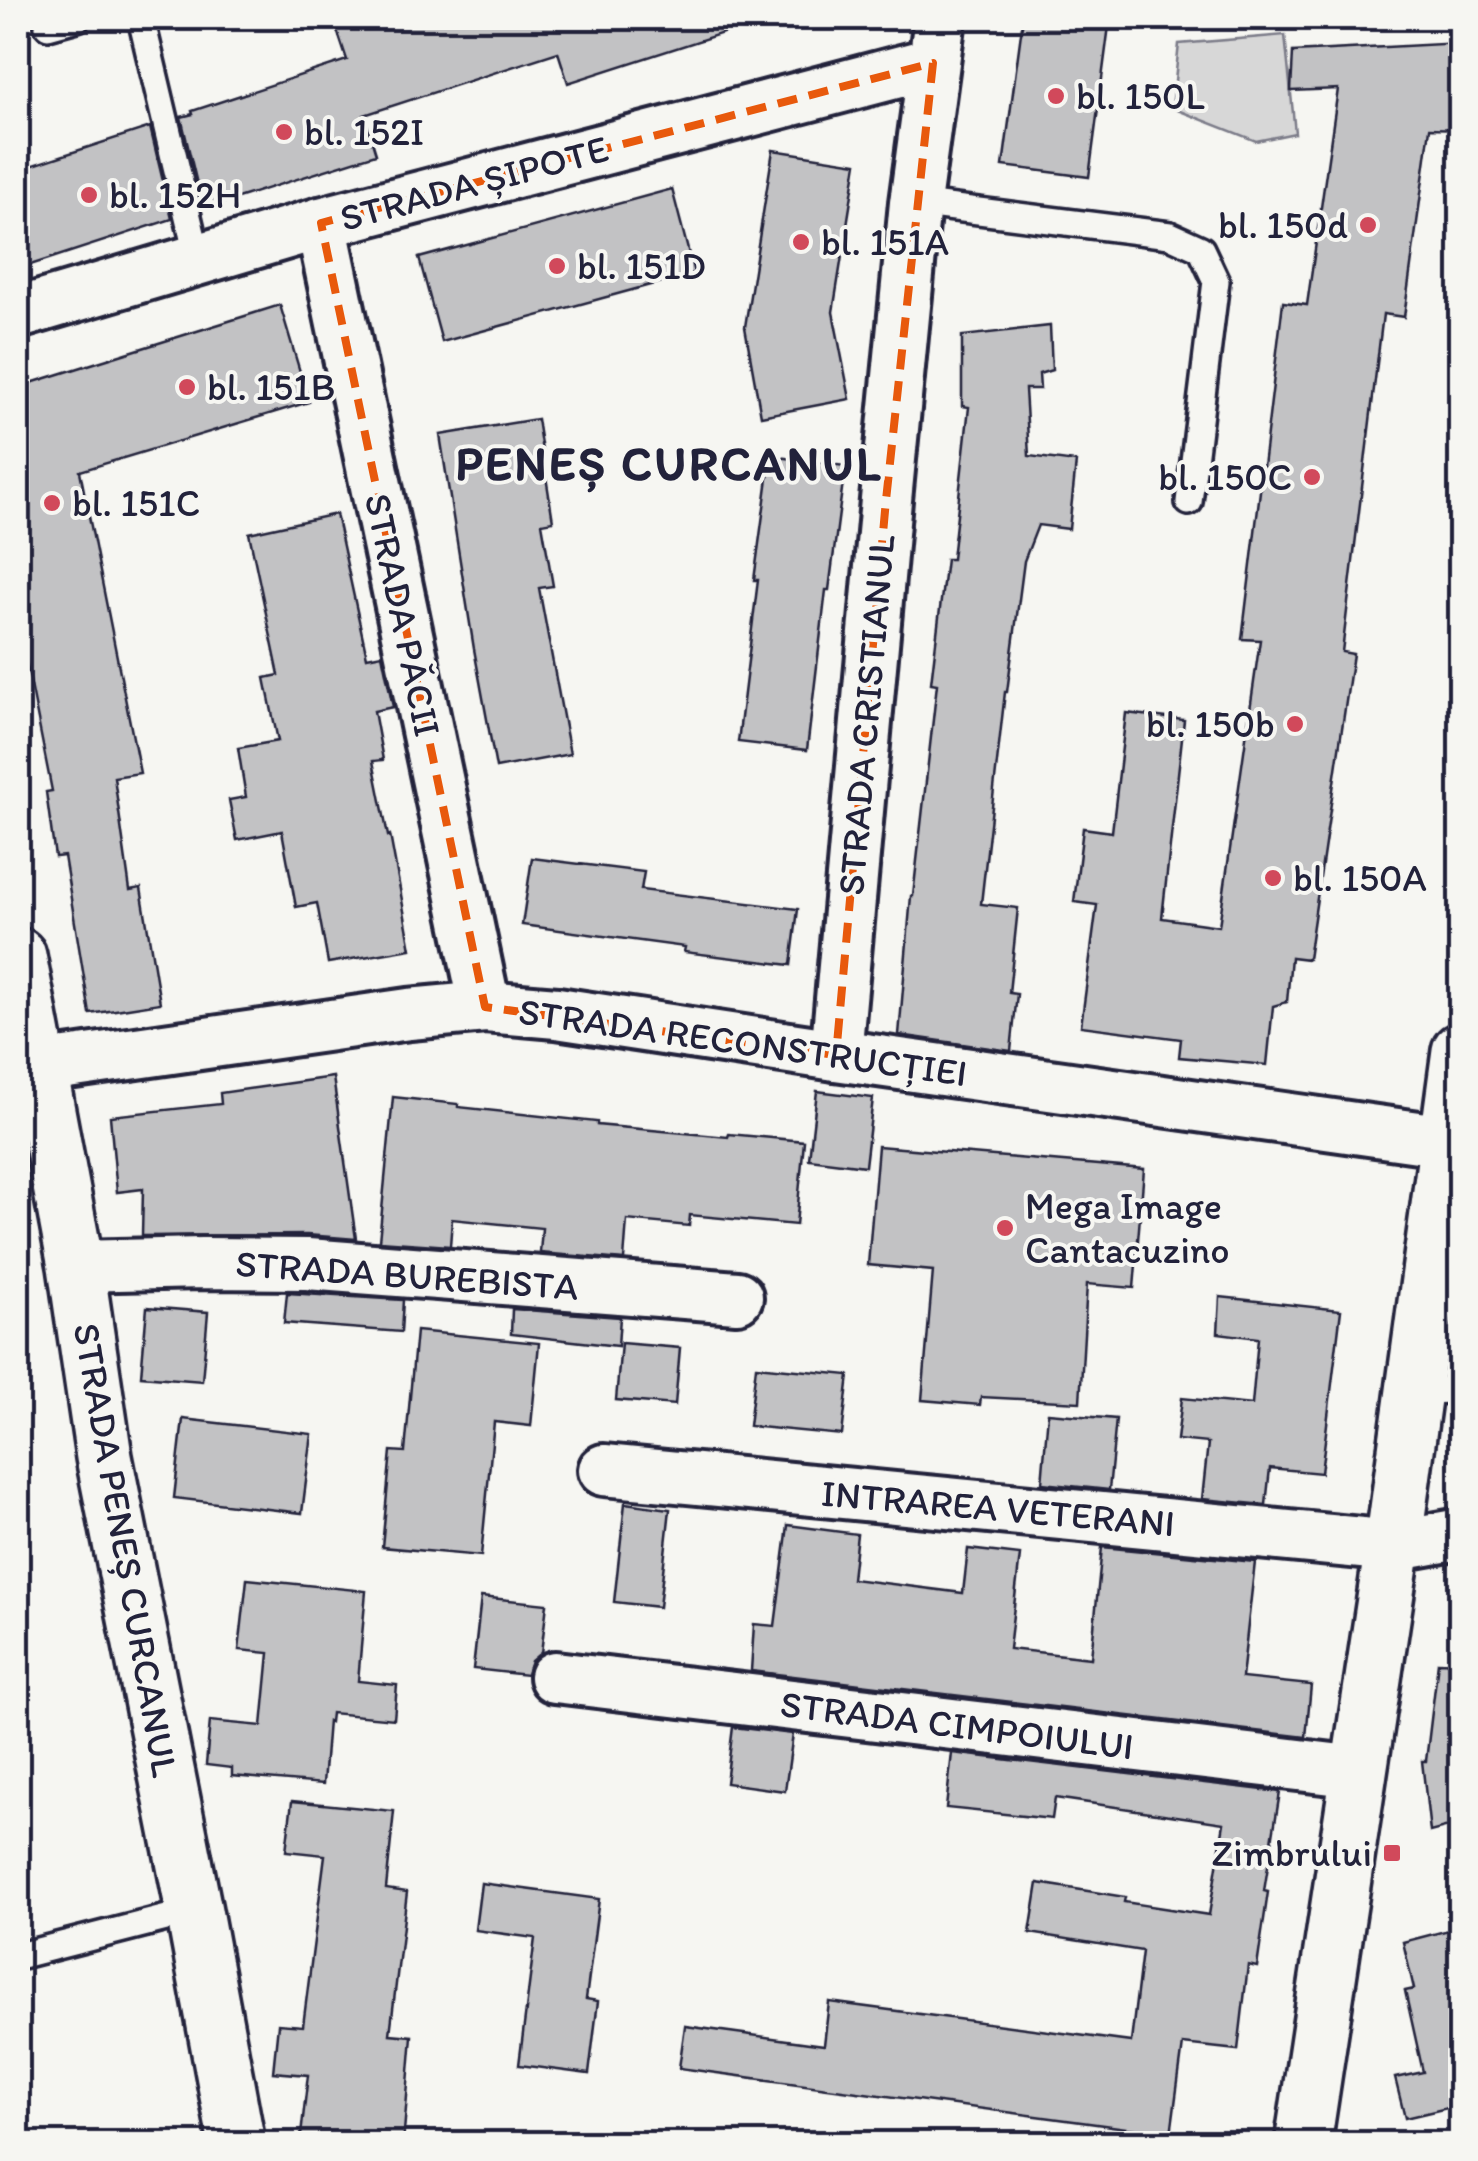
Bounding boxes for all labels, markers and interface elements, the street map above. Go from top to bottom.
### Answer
place label: bl. 150L [1076,73,1205,119]
marker: bl. 150L [1045,85,1067,107]
place label: bl. 152I [304,109,424,155]
marker: bl. 152I [273,121,295,143]
street label: STRADA ȘIPOTE [335,125,613,241]
place label: bl. 152H [109,172,241,218]
marker: bl. 152H [78,184,100,206]
place label: bl. 150d [1218,202,1348,248]
marker: bl. 150d [1357,214,1379,236]
place label: bl. 151A [821,219,949,265]
marker: bl. 151A [790,231,812,253]
place label: bl. 151D [577,243,706,289]
marker: bl. 151D [546,255,568,277]
place label: bl. 151B [207,364,335,410]
marker: bl. 151B [176,376,198,398]
district label: PENEȘ CURCANUL [455,434,883,493]
place label: bl. 150C [1158,454,1292,500]
marker: bl. 150C [1301,466,1323,488]
place label: bl. 151C [72,480,200,526]
street label: STRADA PĂCII [355,489,451,741]
marker: bl. 151C [41,492,63,514]
street label: STRADA CRISTIANUL [827,533,905,897]
place label: bl. 150b [1146,701,1275,747]
marker: bl. 150b [1284,713,1306,735]
place label: bl. 150A [1293,855,1427,901]
marker: bl. 150A [1262,867,1284,889]
street label: STRADA RECONSTRUCȚIEI [516,988,970,1096]
place label: Mega Image Cantacuzino [1025,1183,1229,1273]
marker: Mega Image Cantacuzino [994,1217,1016,1239]
street label: STRADA BUREBISTA [234,1240,580,1310]
street label: STRADA PENEȘ CURCANUL [63,1320,189,1780]
street label: INTRAREA VETERANI [819,1470,1177,1546]
street label: STRADA CIMPOIULUI [778,1681,1136,1769]
place label: Zimbrului [1211,1830,1372,1876]
marker: Zimbrului [1381,1842,1403,1864]

